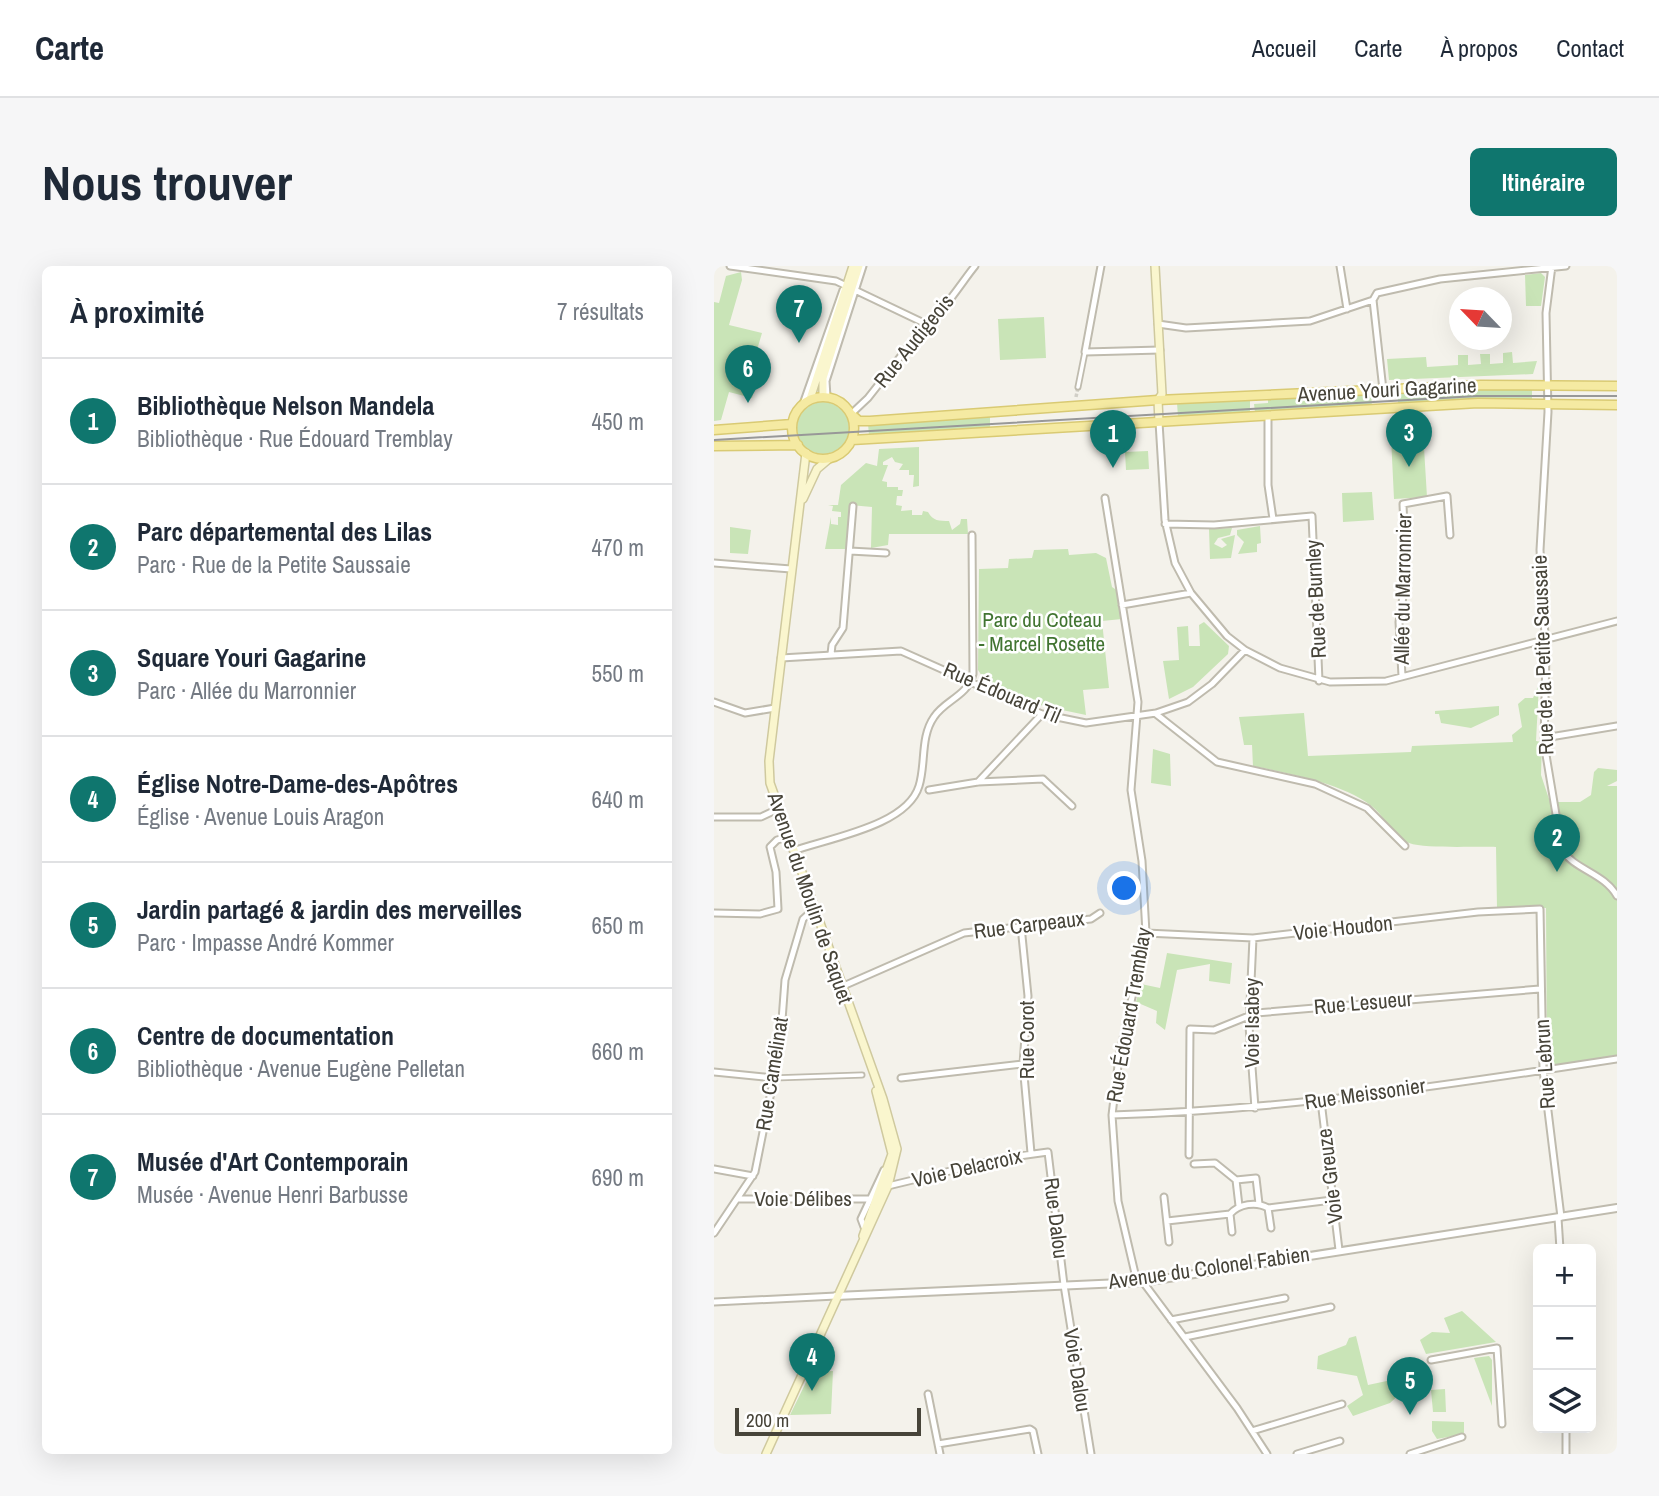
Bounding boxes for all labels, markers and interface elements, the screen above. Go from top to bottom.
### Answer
text: Carte [35,26,104,70]
text: Accueil [1252,32,1316,64]
text: Carte [1354,32,1402,64]
text: À propos [1440,32,1518,64]
text: Contact [1556,32,1624,64]
button: Itinéraire [1470,148,1617,216]
text: Nous trouver [42,149,292,215]
pin: 7 [776,285,822,343]
north arrow [1449,287,1512,350]
street label: Rue Audigeois [867,288,960,394]
text: À proximité [70,292,204,332]
text: 7 résultats [557,296,644,327]
pin: 6 [725,345,771,403]
street label: Avenue Youri Gagarine [1296,370,1477,409]
text: Bibliothèque Nelson Mandela [137,388,434,423]
text: 1 [88,406,98,437]
text: 450 m [592,406,644,437]
pin: 3 [1386,409,1432,467]
pin: 1 [1090,410,1136,468]
text: Bibliothèque · Rue Édouard Tremblay [137,423,453,454]
street label: Allée du Marronnier [1387,513,1418,666]
text: Parc départemental des Lilas [137,514,432,549]
text: 2 [88,532,98,563]
text: 470 m [592,532,644,563]
street label: Rue de Burnley [1298,539,1333,659]
text: Parc · Rue de la Petite Saussaie [137,549,411,580]
street label: Rue de la Petite Saussaie [1525,555,1560,756]
park label: Parc du Coteau - Marcel Rosette [979,605,1105,658]
text: Square Youri Gagarine [137,640,366,675]
street label: Rue Édouard Til [939,655,1065,730]
text: 3 [88,658,98,689]
text: 550 m [592,658,644,689]
text: Parc · Allée du Marronnier [137,675,356,706]
text: Église Notre-Dame-des-Apôtres [137,766,458,801]
text: 4 [88,784,98,815]
text: 640 m [592,784,644,815]
street label: Avenue du Moulin de Saquet [760,787,860,1008]
text: Église · Avenue Louis Aragon [137,801,384,832]
pin: 2 [1534,814,1580,872]
your location [1107,871,1141,905]
text: Jardin partagé & jardin des merveilles [137,892,522,927]
street label: Rue Carpeaux [972,903,1086,946]
street label: Voie Houdon [1292,908,1394,947]
text: 5 [88,910,98,941]
text: 650 m [592,910,644,941]
street label: Rue Édouard Tremblay [1099,925,1158,1105]
text: Parc · Impasse André Kommer [137,927,394,958]
street label: Voie Isabey [1237,978,1266,1068]
street label: Rue Lesueur [1313,984,1414,1021]
street label: Rue Corot [1012,1001,1041,1079]
street label: Rue Camélinat [748,1015,795,1133]
text: Centre de documentation [137,1018,394,1053]
street label: Rue Lebrun [1527,1018,1562,1110]
text: 6 [88,1036,98,1067]
text: 660 m [592,1036,644,1067]
text: Bibliothèque · Avenue Eugène Pelletan [137,1053,465,1084]
street label: Rue Meissonier [1303,1071,1427,1116]
street label: Voie Greuze [1309,1127,1350,1225]
street label: Voie Delacroix [909,1141,1025,1194]
text: Musée d'Art Contemporain [137,1144,409,1179]
text: 7 [88,1162,98,1193]
text: 690 m [592,1162,644,1193]
street label: Rue Dalou [1037,1176,1076,1260]
text: Musée · Avenue Henri Barbusse [137,1179,408,1210]
street label: Voie Délibes [754,1184,852,1213]
street label: Avenue du Colonel Fabien [1106,1239,1311,1296]
map controls [1533,1244,1596,1433]
button: + [1533,1244,1596,1307]
button: − [1533,1307,1596,1370]
street label: Voie Dalou [1057,1326,1098,1414]
pin: 4 [789,1333,835,1391]
pin: 5 [1387,1357,1433,1415]
button: layers [1533,1370,1596,1433]
scale bar [735,1405,920,1437]
text: 200 m [746,1407,789,1433]

